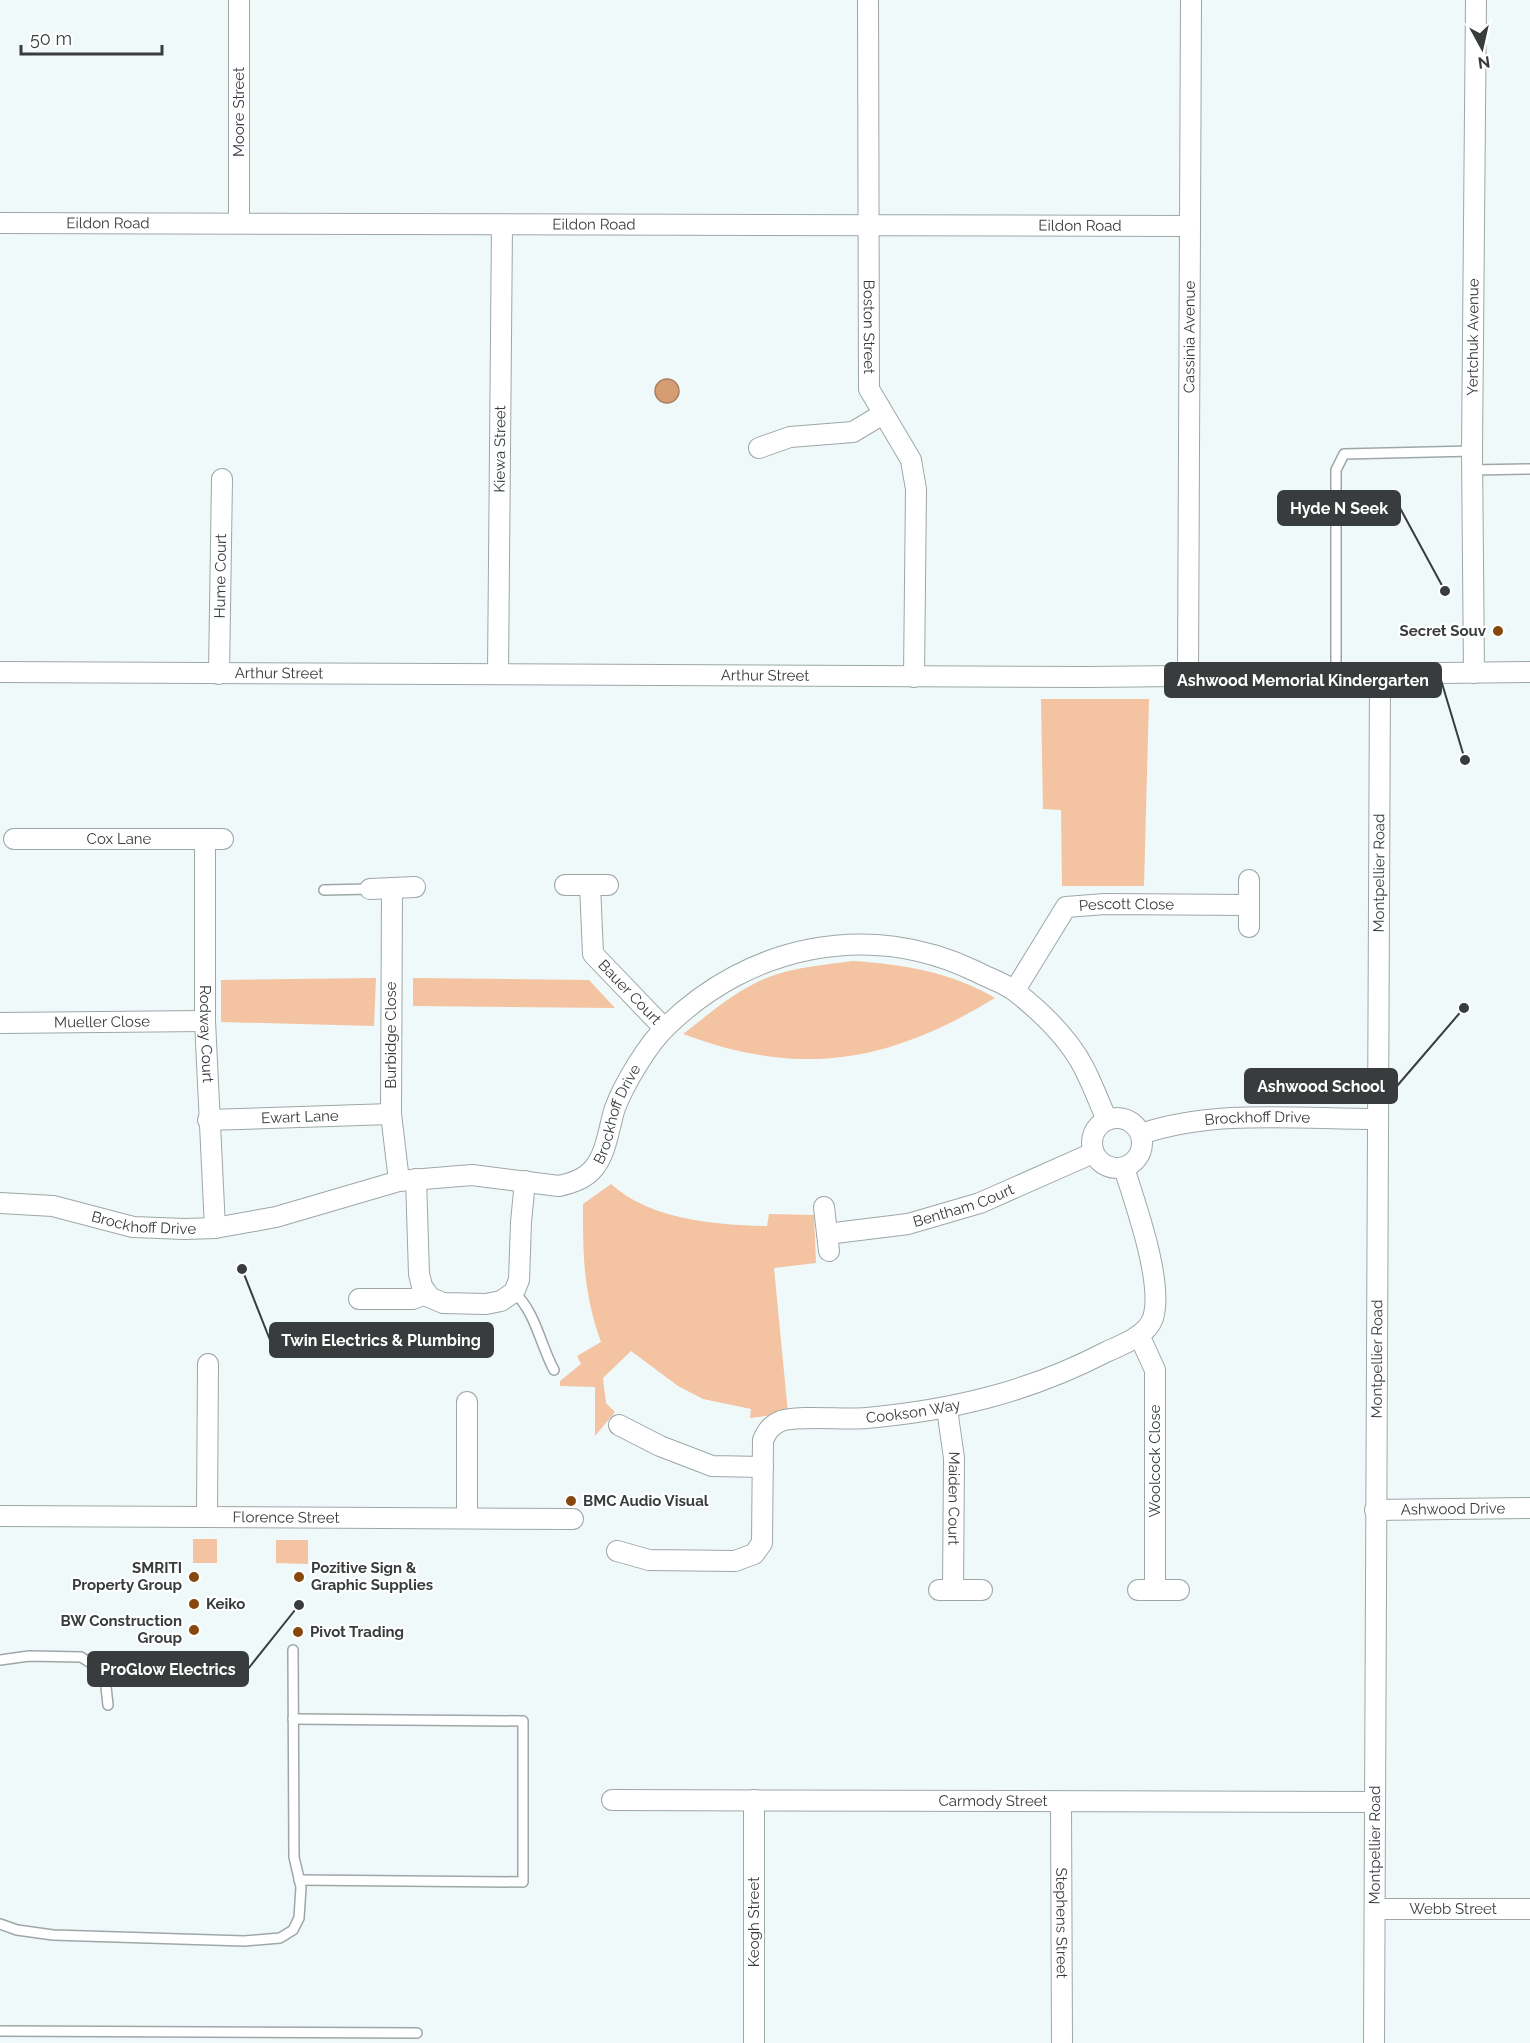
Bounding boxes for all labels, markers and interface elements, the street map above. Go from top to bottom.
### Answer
scale bar [21,18,162,56]
north arrow [1452,18,1512,78]
text: 50 m [30,28,72,49]
text: N [1477,52,1491,73]
street label: Moore Street [230,67,248,157]
street label: Eildon Road [66,214,150,232]
street label: Eildon Road [552,215,636,234]
street label: Eildon Road [1038,217,1122,235]
street label: Yertchuk Avenue [1463,278,1483,396]
street label: Boston Street [860,280,878,374]
street label: Cassinia Avenue [1180,281,1199,393]
street label: Kiewa Street [491,405,509,493]
callout: Hyde N Seek [1278,491,1400,525]
text: Hyde N Seek [1290,499,1388,518]
street label: Hume Court [211,533,230,619]
place label: Secret Souv [1400,622,1487,640]
marker: Secret Souv [1491,624,1505,638]
callout: Ashwood Memorial Kindergarten [1165,663,1441,697]
street label: Arthur Street [235,664,323,682]
street label: Arthur Street [721,666,809,685]
text: Ashwood Memorial Kindergarten [1177,671,1429,690]
street label: Montpellier Road [1370,814,1388,932]
street label: Cox Lane [87,830,152,848]
street label: Pescott Close [1078,895,1174,915]
street label: Bauer Court [594,956,665,1028]
street label: Burbidge Close [382,981,400,1089]
street label: Rodway Court [196,985,217,1083]
street label: Mueller Close [54,1013,150,1031]
street label: Brockhoff Drive [590,1061,645,1167]
callout: Ashwood School [1245,1069,1397,1103]
text: Ashwood School [1257,1077,1386,1096]
street label: Ewart Lane [261,1107,339,1127]
street label: Brockhoff Drive [1204,1108,1311,1129]
street label: Bentham Court [911,1180,1017,1231]
street label: Brockhoff Drive [89,1207,197,1238]
street label: Montpellier Road [1368,1300,1386,1418]
callout: Twin Electrics & Plumbing [270,1323,493,1357]
text: Twin Electrics & Plumbing [281,1331,481,1350]
street label: Cookson Way [865,1395,962,1427]
street label: Woolcock Close [1146,1404,1164,1518]
street label: Maiden Court [944,1452,963,1545]
place label: BMC Audio Visual [583,1492,709,1510]
marker: BMC Audio Visual [564,1494,578,1508]
street label: Ashwood Drive [1401,1499,1506,1519]
street label: Florence Street [232,1508,340,1527]
place label: SMRITI Property Group [72,1559,182,1594]
place label: Pozitive Sign & Graphic Supplies [311,1559,433,1594]
marker: SMRITI Property Group [187,1570,201,1584]
marker: Pozitive Sign & Graphic Supplies [292,1570,306,1584]
place label: Keiko [206,1595,245,1613]
marker: Keiko [187,1597,201,1611]
place label: BW Construction Group [60,1612,182,1647]
marker: BW Construction Group [187,1623,201,1637]
place label: Pivot Trading [310,1623,404,1641]
marker: Pivot Trading [291,1625,305,1639]
callout: ProGlow Electrics [88,1652,248,1686]
text: ProGlow Electrics [100,1660,236,1679]
street label: Montpellier Road [1366,1786,1384,1904]
street label: Carmody Street [938,1792,1048,1810]
street label: Stephens Street [1052,1867,1071,1979]
street label: Keogh Street [745,1877,763,1967]
street label: Webb Street [1409,1900,1497,1918]

